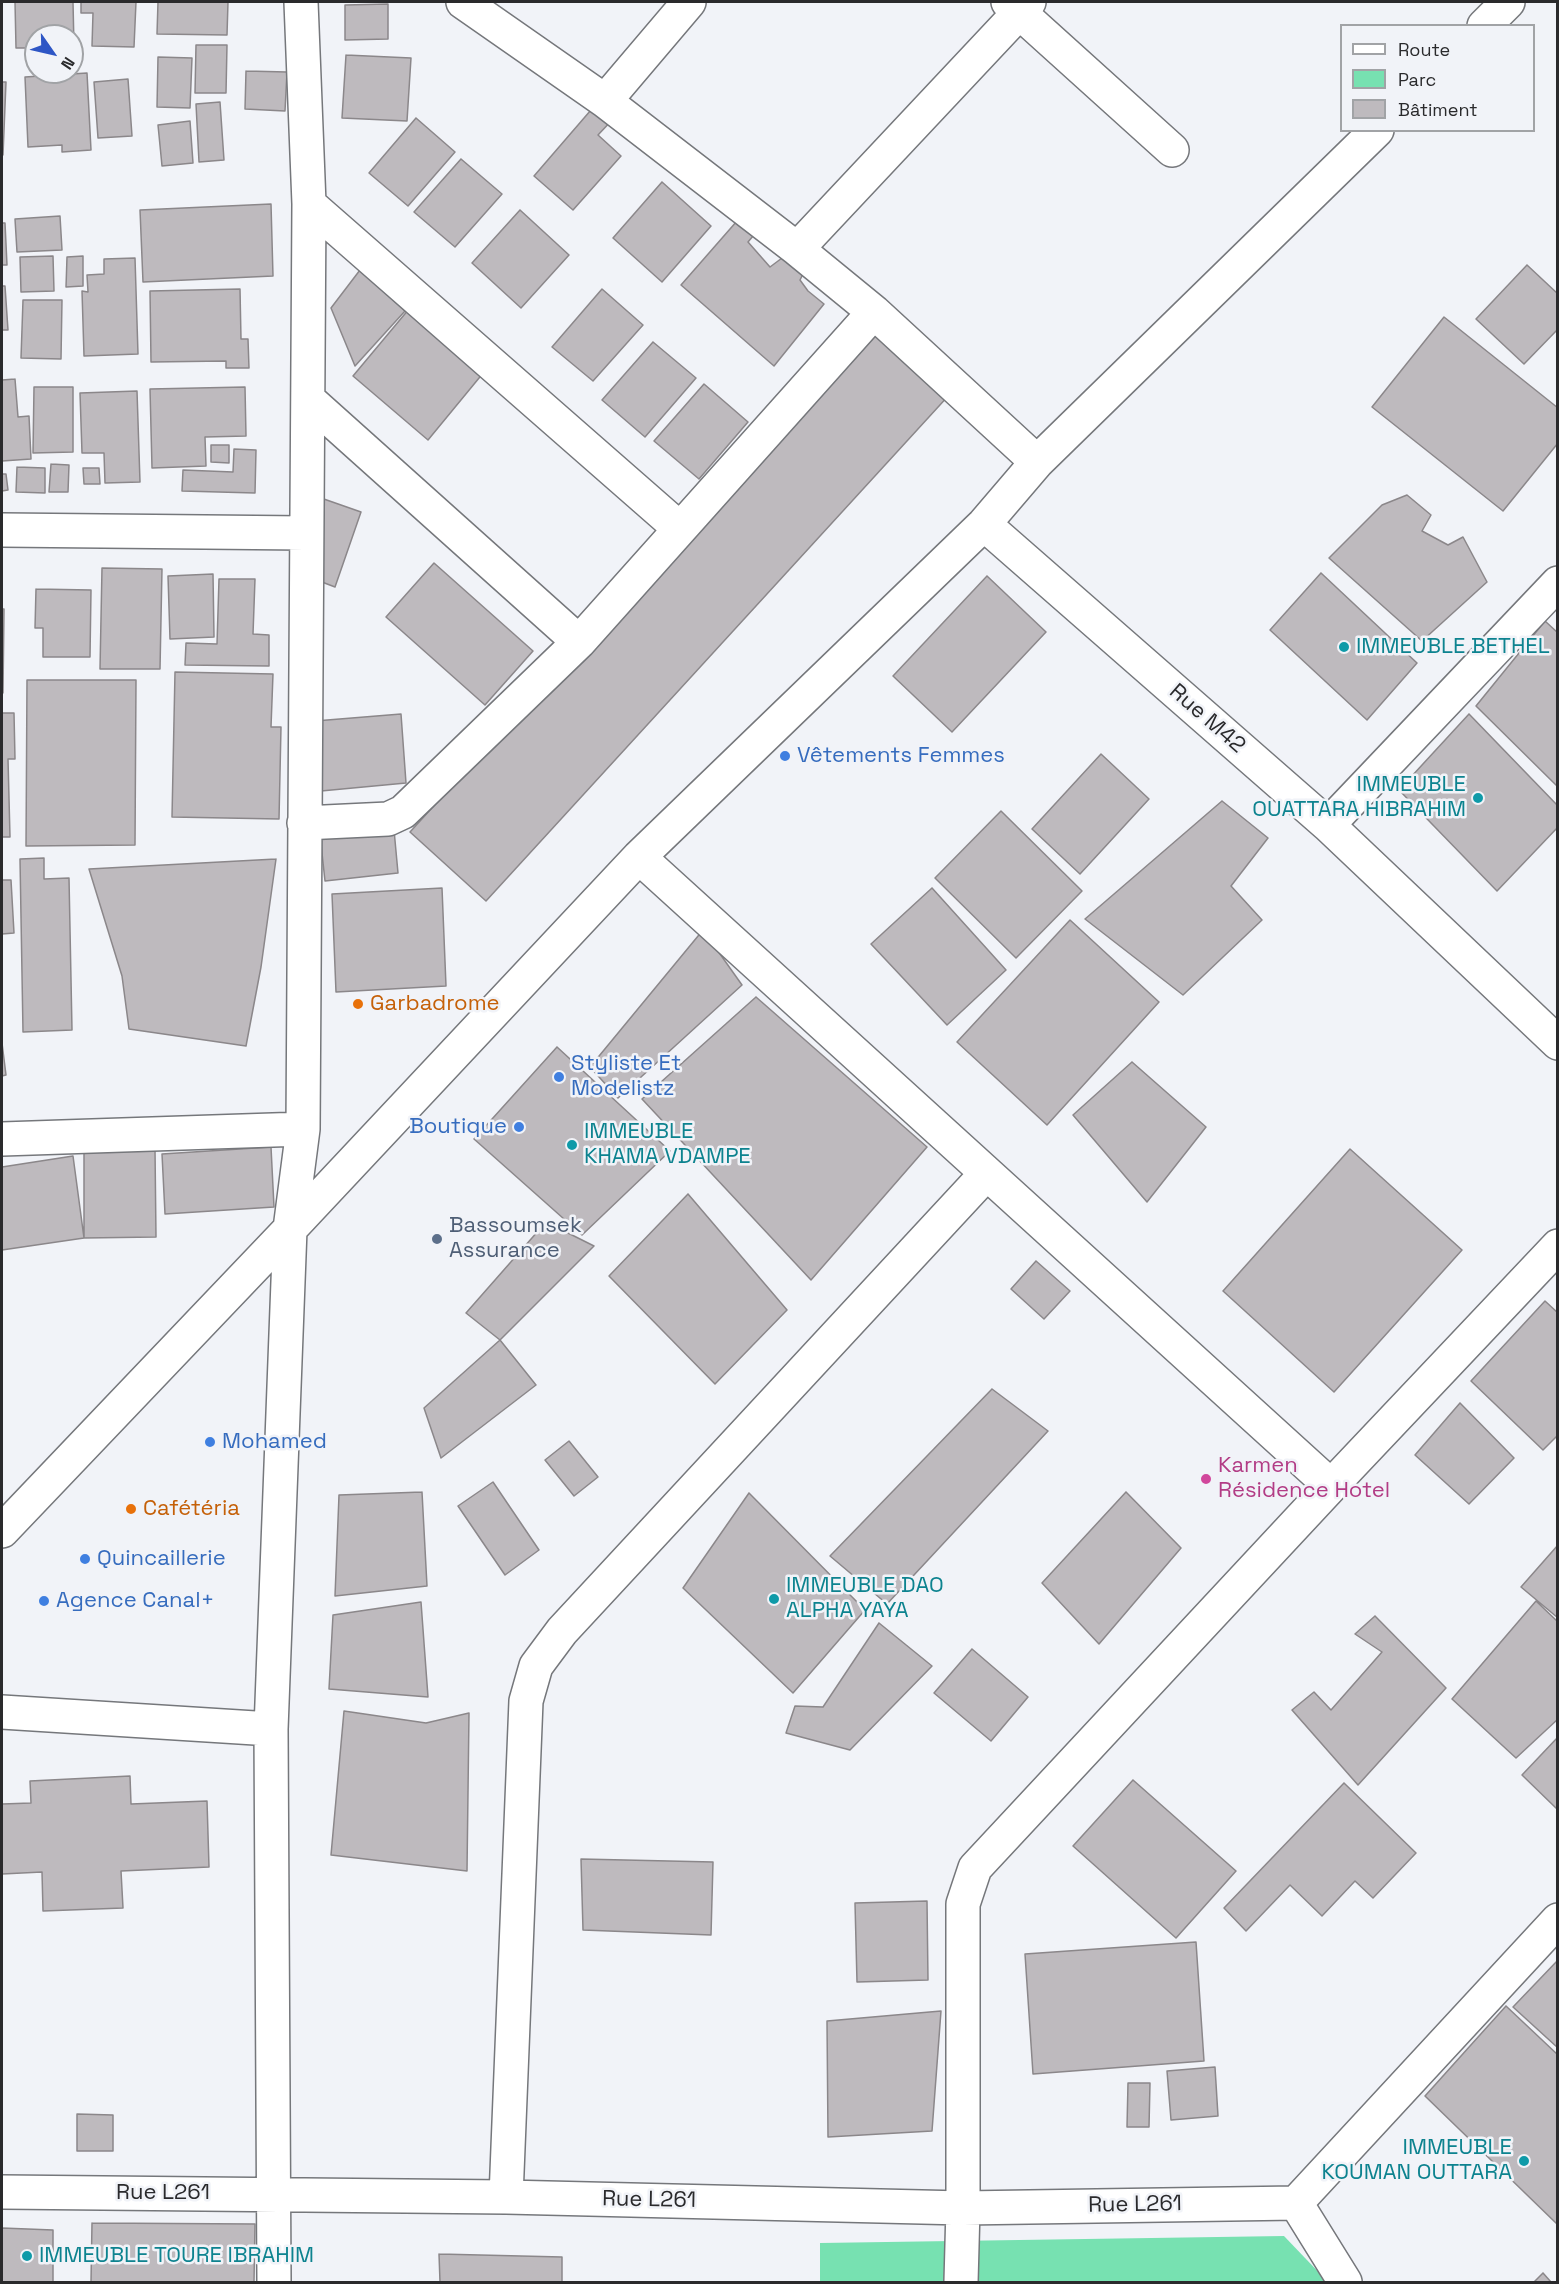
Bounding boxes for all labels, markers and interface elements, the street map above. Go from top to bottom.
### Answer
north arrow [24,24,84,84]
legend [1340,24,1535,132]
text: Route [1398,38,1450,61]
text: N [56,53,79,74]
text: Parc [1398,68,1436,91]
text: Bâtiment [1398,98,1478,121]
place label: IMMEUBLE BETHEL [1356,634,1550,660]
marker: IMMEUBLE BETHEL [1337,640,1351,654]
street label: Rue M42 [1164,679,1250,759]
place label: Vêtements Femmes [797,743,1005,769]
marker: Vêtements Femmes [778,749,792,763]
place label: IMMEUBLE OUATTARA HIBRAHIM [1252,772,1466,824]
marker: IMMEUBLE OUATTARA HIBRAHIM [1471,791,1485,805]
place label: Garbadrome [370,991,500,1017]
marker: Garbadrome [351,997,365,1011]
place label: Styliste Et Modelistz [571,1051,681,1102]
marker: Styliste Et Modelistz [552,1070,566,1084]
place label: Boutique [409,1114,507,1140]
place label: IMMEUBLE KHAMA VDAMPE [584,1119,751,1170]
marker: Boutique [512,1120,526,1134]
marker: IMMEUBLE KHAMA VDAMPE [565,1138,579,1152]
place label: Bassoumsek Assurance [449,1213,582,1264]
marker: Bassoumsek Assurance [430,1232,444,1246]
place label: Mohamed [222,1429,327,1455]
marker: Mohamed [203,1435,217,1449]
place label: Karmen Résidence Hotel [1218,1453,1390,1504]
marker: Karmen Résidence Hotel [1199,1472,1213,1486]
place label: Cafétéria [143,1496,240,1522]
marker: Cafétéria [124,1502,138,1516]
place label: Quincaillerie [97,1546,226,1572]
marker: Quincaillerie [78,1552,92,1566]
place label: IMMEUBLE DAO ALPHA YAYA [786,1573,944,1624]
place label: Agence Canal+ [56,1588,214,1614]
marker: IMMEUBLE DAO ALPHA YAYA [767,1592,781,1606]
marker: Agence Canal+ [37,1594,51,1608]
place label: IMMEUBLE KOUMAN OUTTARA [1322,2135,1512,2186]
marker: IMMEUBLE KOUMAN OUTTARA [1517,2154,1531,2168]
street label: Rue L261 [116,2180,210,2206]
street label: Rue L261 [602,2186,696,2214]
street label: Rue L261 [1088,2191,1182,2219]
place label: IMMEUBLE TOURE IBRAHIM [39,2243,314,2269]
marker: IMMEUBLE TOURE IBRAHIM [20,2249,34,2263]

